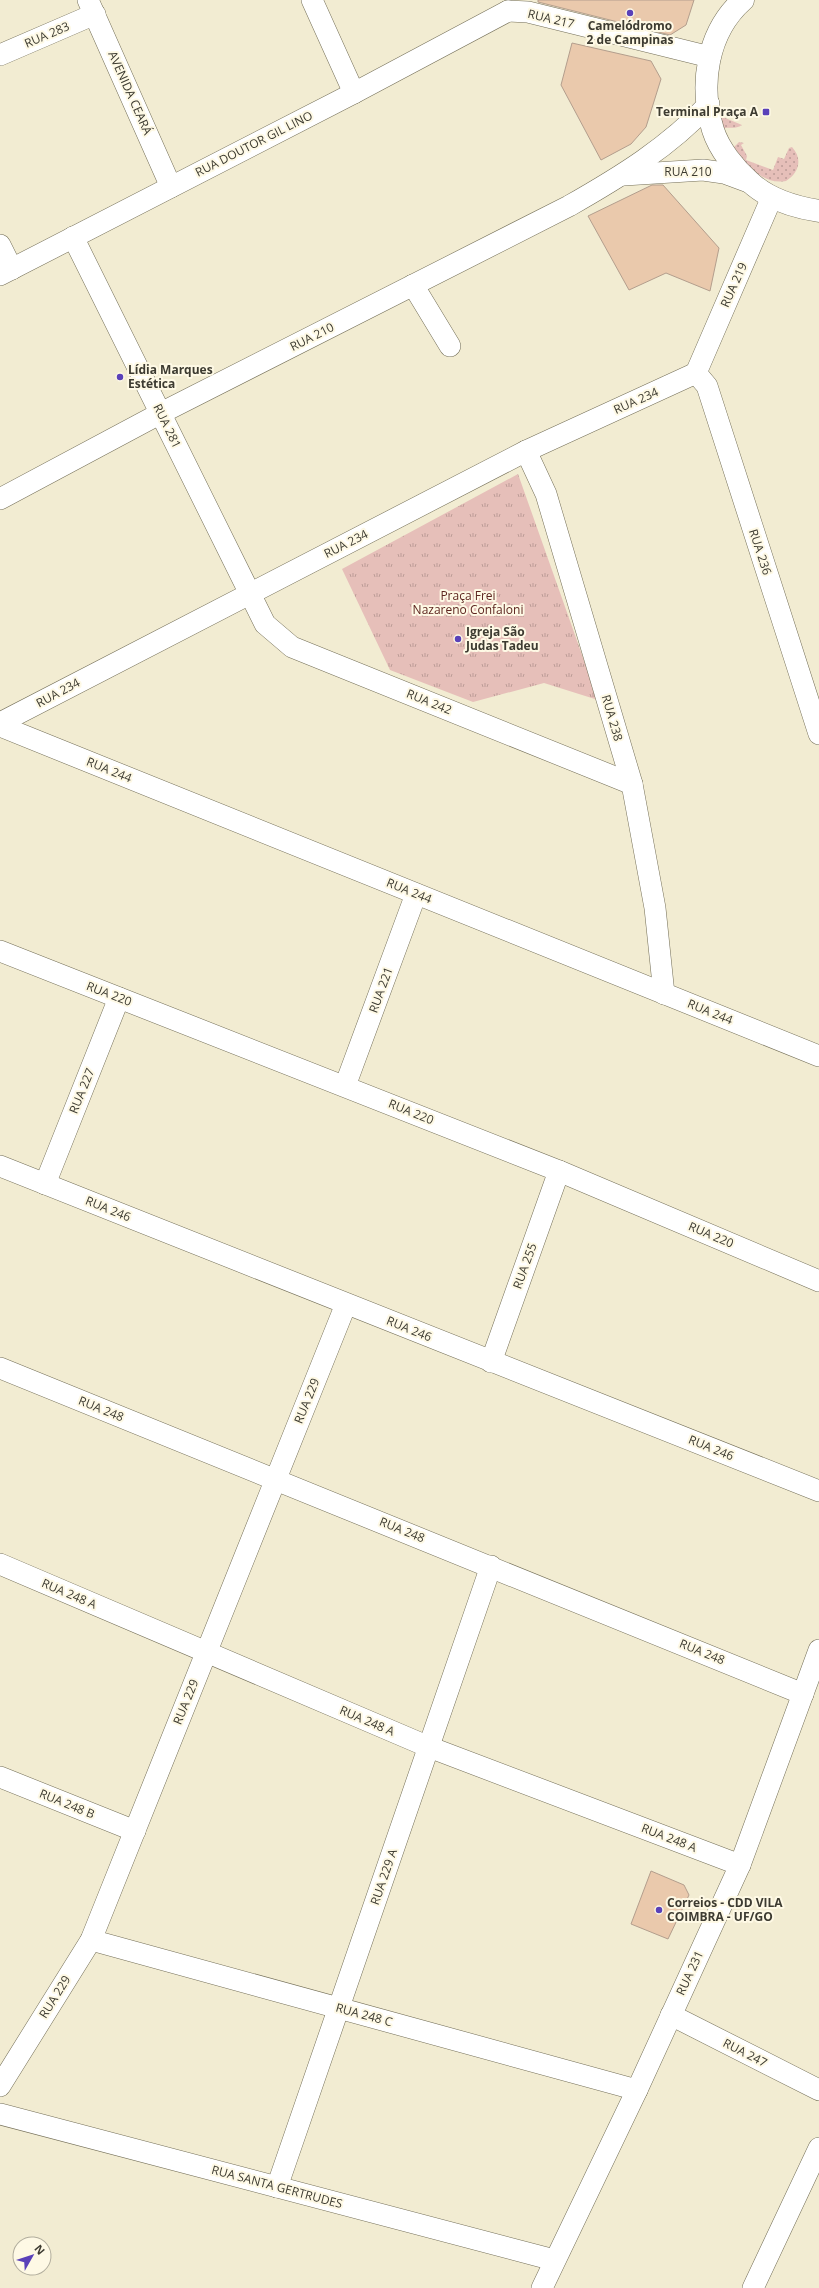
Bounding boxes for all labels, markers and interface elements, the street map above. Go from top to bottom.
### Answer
street label: RUA 217 [526,5,576,32]
marker: Camelódromo 2 de Campinas [625,8,635,18]
street label: RUA 283 [22,17,72,52]
place label: Camelódromo 2 de Campinas [587,17,673,48]
street label: AVENIDA CEARÁ [104,48,157,138]
place label: Terminal Praça A [656,103,759,120]
street label: RUA DOUTOR GIL LINO [192,107,315,181]
marker: Terminal Praça A [761,107,771,117]
street label: RUA 210 [664,163,712,180]
street label: RUA 219 [716,260,751,310]
street label: RUA 210 [287,318,337,355]
place label: Lídia Marques Estética [128,361,213,392]
marker: Lídia Marques Estética [115,372,125,382]
street label: RUA 234 [611,383,661,418]
street label: RUA 281 [149,401,185,451]
street label: RUA 234 [321,525,371,562]
street label: RUA 236 [745,527,776,577]
park label: Praça Frei Nazareno Confaloni [413,587,523,618]
place label: Igreja São Judas Tadeu [465,623,539,654]
marker: Igreja São Judas Tadeu [453,634,463,644]
street label: RUA 234 [33,674,83,711]
street label: RUA 242 [404,685,454,718]
street label: RUA 238 [598,693,627,743]
street label: RUA 244 [84,753,134,786]
street label: RUA 244 [384,874,434,907]
street label: RUA 221 [364,965,397,1015]
street label: RUA 220 [84,977,134,1010]
street label: RUA 244 [685,995,735,1028]
street label: RUA 227 [65,1066,98,1116]
street label: RUA 220 [386,1095,436,1128]
street label: RUA 246 [83,1192,133,1225]
street label: RUA 220 [686,1217,736,1252]
street label: RUA 255 [508,1241,541,1291]
street label: RUA 246 [384,1312,434,1345]
street label: RUA 229 [290,1376,323,1426]
street label: RUA 248 [76,1392,126,1425]
street label: RUA 246 [686,1431,736,1464]
street label: RUA 248 [377,1513,427,1546]
street label: RUA 248 A [39,1574,100,1613]
street label: RUA 248 [677,1635,727,1668]
street label: RUA 229 [169,1677,202,1727]
street label: RUA 248 A [337,1701,398,1740]
street label: RUA 248 B [37,1785,98,1822]
street label: RUA 248 A [639,1819,700,1856]
street label: RUA 229 A [366,1846,401,1907]
place label: Correios - CDD VILA COIMBRA - UF/GO [667,1894,783,1925]
marker: Correios - CDD VILA COIMBRA - UF/GO [654,1905,664,1915]
street label: RUA 231 [672,1948,707,1998]
street label: RUA 229 [35,1972,74,2021]
street label: RUA 248 C [334,1999,395,2030]
street label: RUA 247 [720,2034,770,2071]
street label: RUA SANTA GERTRUDES [210,2161,344,2212]
north arrow [12,2236,52,2276]
text: N [32,2241,49,2258]

